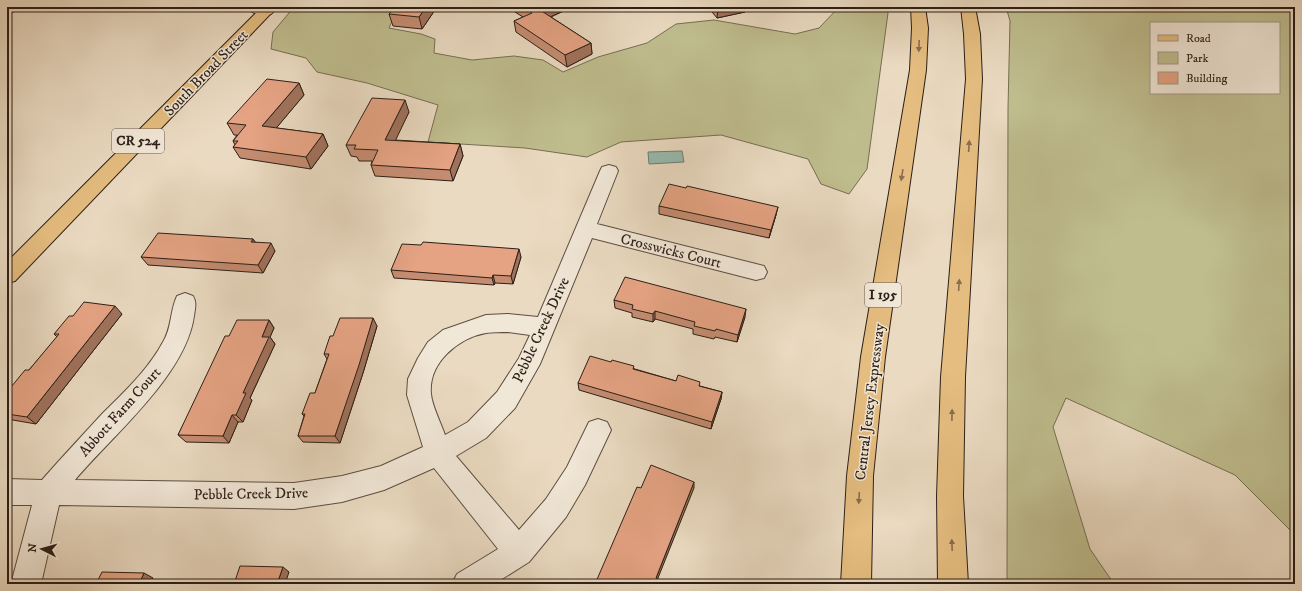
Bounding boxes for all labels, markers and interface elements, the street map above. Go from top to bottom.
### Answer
legend [1150,22,1280,94]
street label: South Broad Street [160,26,252,120]
text: Road [1186,31,1211,46]
one-way arrow [916,40,922,53]
text: Park [1186,51,1208,66]
text: Building [1186,71,1227,86]
road number: CR 524 [112,129,164,153]
one-way arrow [965,140,972,152]
one-way arrow [899,169,905,181]
street label: Crosswicks Court [619,229,724,273]
street label: Pebble Creek Drive [508,274,574,386]
one-way arrow [955,279,962,291]
road number: I 195 [865,283,901,307]
street label: Central Jersey Expressway [851,322,889,481]
street label: Abbott Farm Court [75,363,165,461]
one-way arrow [949,408,955,421]
street label: Pebble Creek Drive [194,484,308,504]
one-way arrow [856,492,863,504]
north arrow [22,529,62,569]
one-way arrow [948,539,955,551]
text: N [26,543,40,553]

